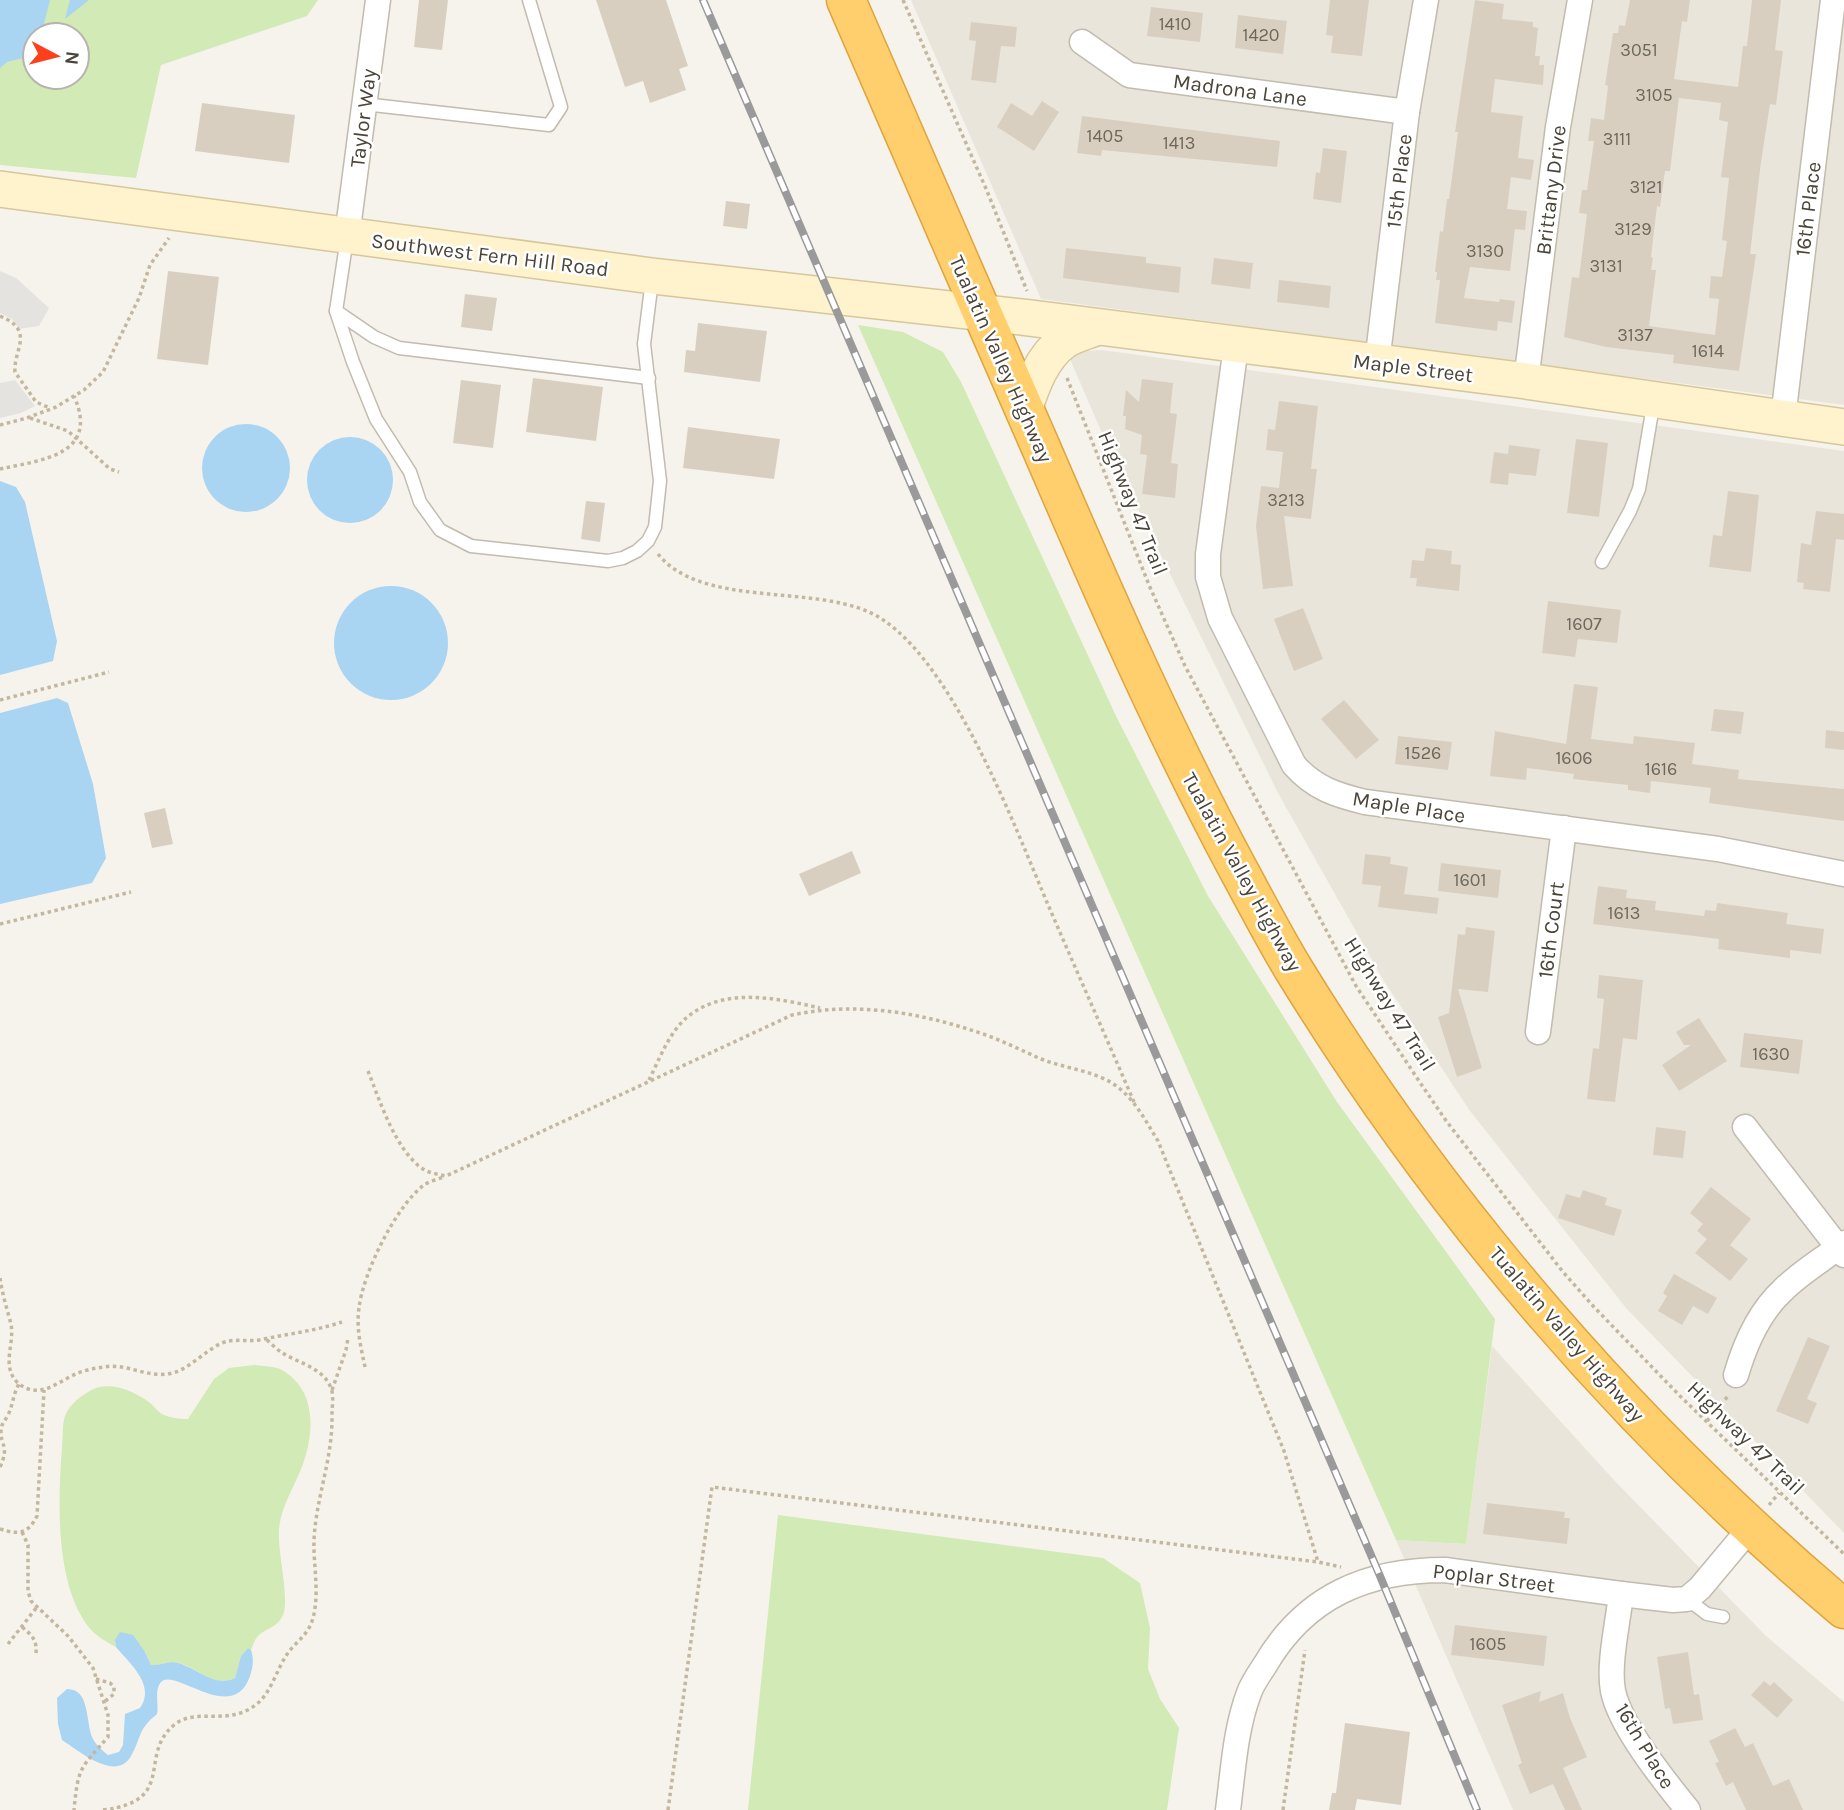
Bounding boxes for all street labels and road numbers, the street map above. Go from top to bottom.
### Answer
street label: Taylor Way [345,67,381,169]
street label: Madrona Lane [1172,69,1308,111]
street label: Brittany Drive [1531,124,1571,256]
street label: 15th Place [1381,132,1417,230]
street label: 16th Place [1790,160,1826,258]
street label: Southwest Fern Hill Road [370,229,610,281]
street label: Tualatin Valley Highway [944,252,1058,466]
street label: Maple Street [1352,349,1475,387]
street label: Highway 47 Trail [1093,427,1173,579]
street label: Tualatin Valley Highway [1177,768,1307,976]
street label: Maple Place [1351,786,1467,828]
street label: 16th Court [1533,880,1569,980]
street label: Highway 47 Trail [1339,933,1441,1075]
street label: Tualatin Valley Highway [1484,1242,1650,1427]
street label: Highway 47 Trail [1683,1376,1809,1500]
street label: Poplar Street [1431,1559,1557,1597]
street label: 16th Place [1610,1699,1680,1793]

